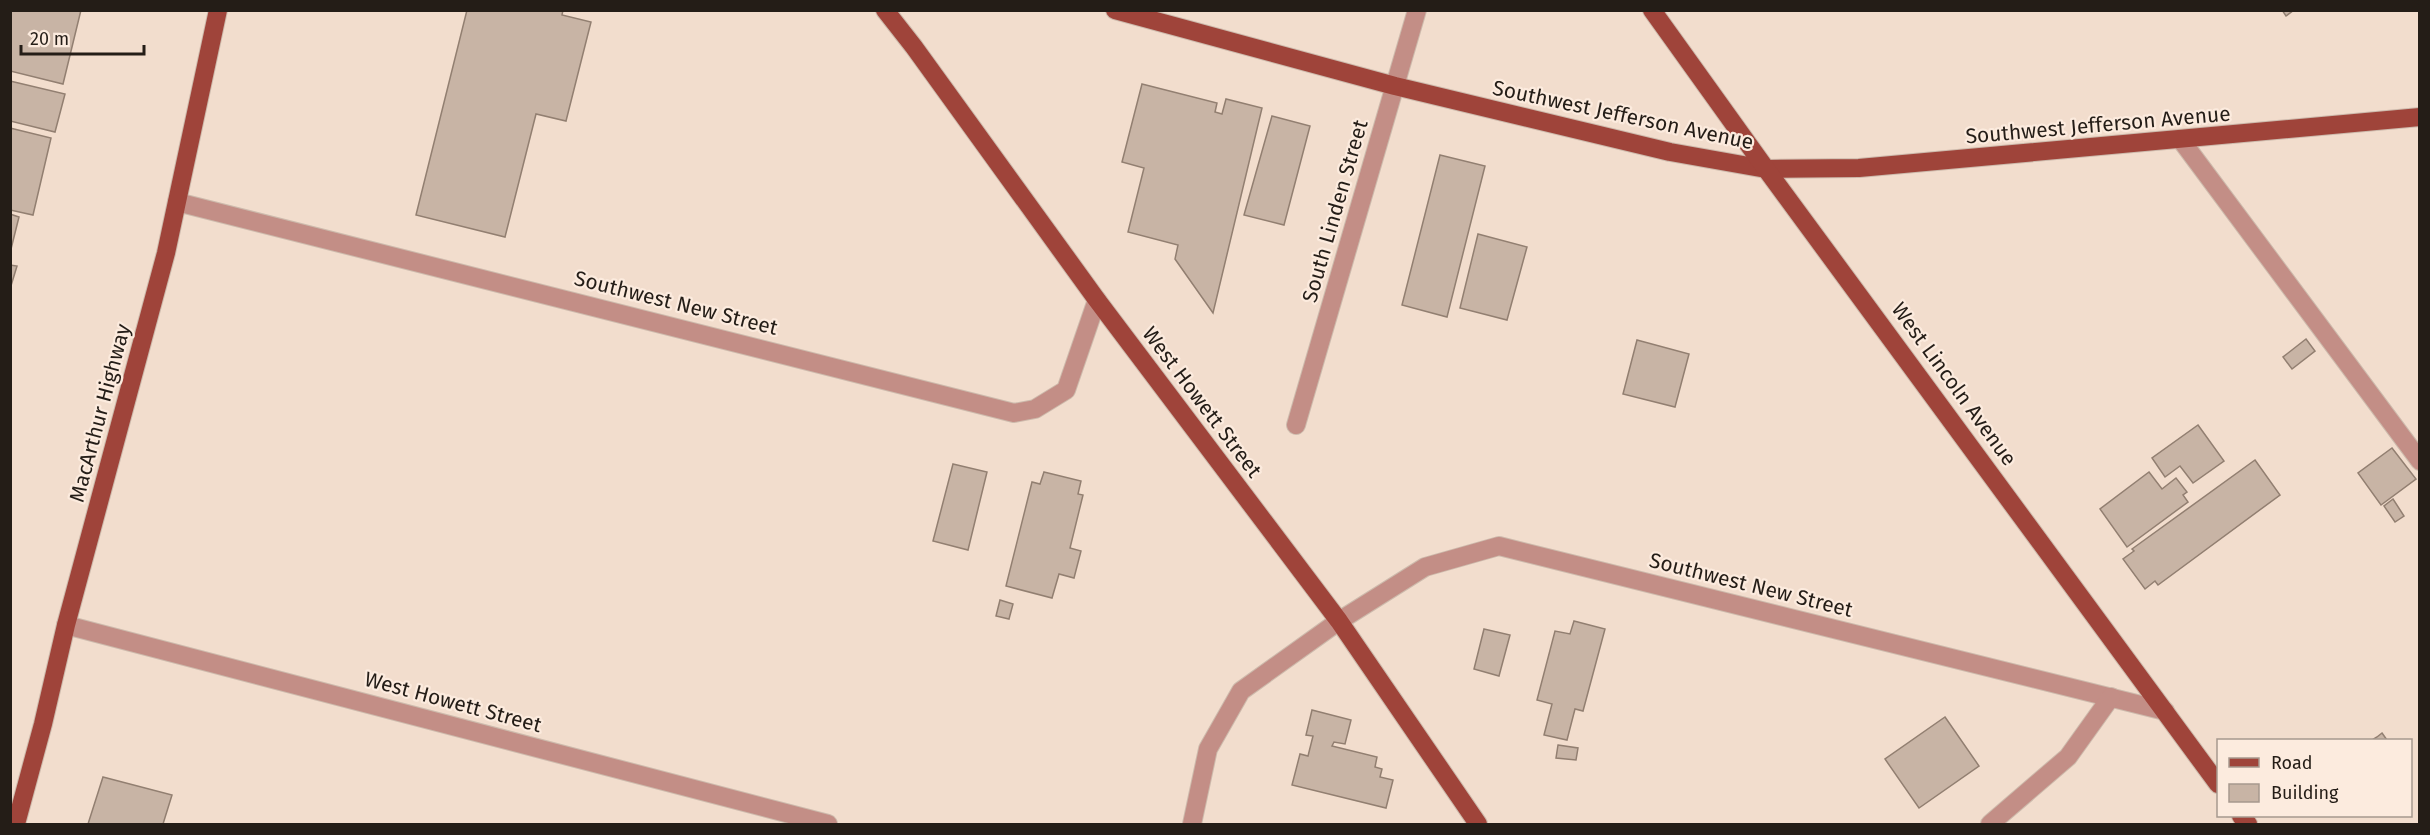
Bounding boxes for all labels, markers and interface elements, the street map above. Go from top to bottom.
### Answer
scale bar [21,18,144,56]
text: 20 m [30,28,69,50]
street label: Southwest Jefferson Avenue [1490,75,1756,155]
street label: Southwest Jefferson Avenue [1964,100,2232,150]
street label: South Linden Street [1296,116,1374,305]
street label: Southwest New Street [572,265,781,341]
street label: West Lincoln Avenue [1886,297,2022,471]
street label: MacArthur Highway [64,320,136,505]
street label: West Howett Street [1137,321,1267,483]
street label: Southwest New Street [1647,547,1856,623]
street label: West Howett Street [362,666,545,738]
legend [2217,739,2412,817]
text: Road [2271,752,2313,774]
text: Building [2271,782,2339,804]

